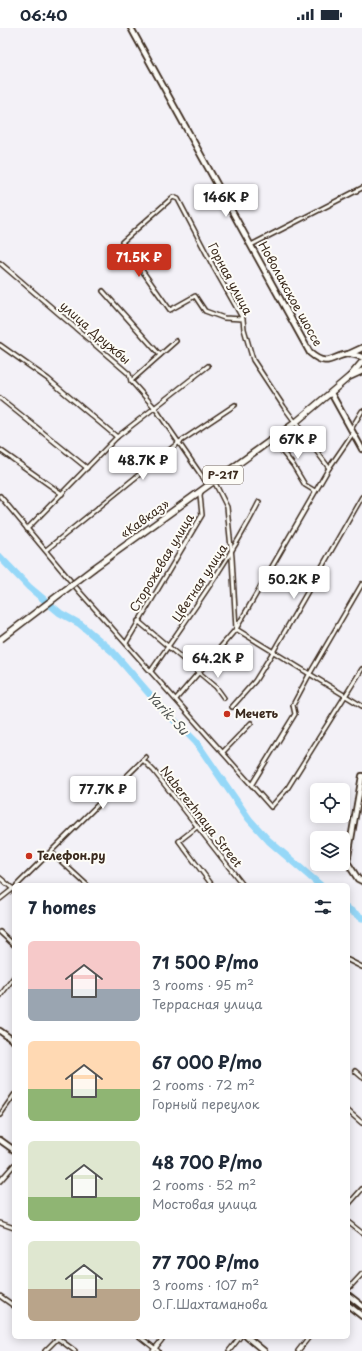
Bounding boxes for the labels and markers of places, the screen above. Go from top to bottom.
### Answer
pin: 146K ₽ [193,184,259,218]
pin: 71.5K ₽ [102,244,176,278]
pin: 67K ₽ [270,426,326,460]
pin: 48.7K ₽ [106,447,180,481]
pin: 50.2K ₽ [257,566,331,600]
pin: 64.2K ₽ [181,645,255,679]
place label: Мечеть [235,704,279,722]
marker: Мечеть [222,709,232,719]
pin: 77.7K ₽ [66,776,140,810]
place label: Телефон.ру [37,846,105,864]
marker: Телефон.ру [24,851,34,861]

